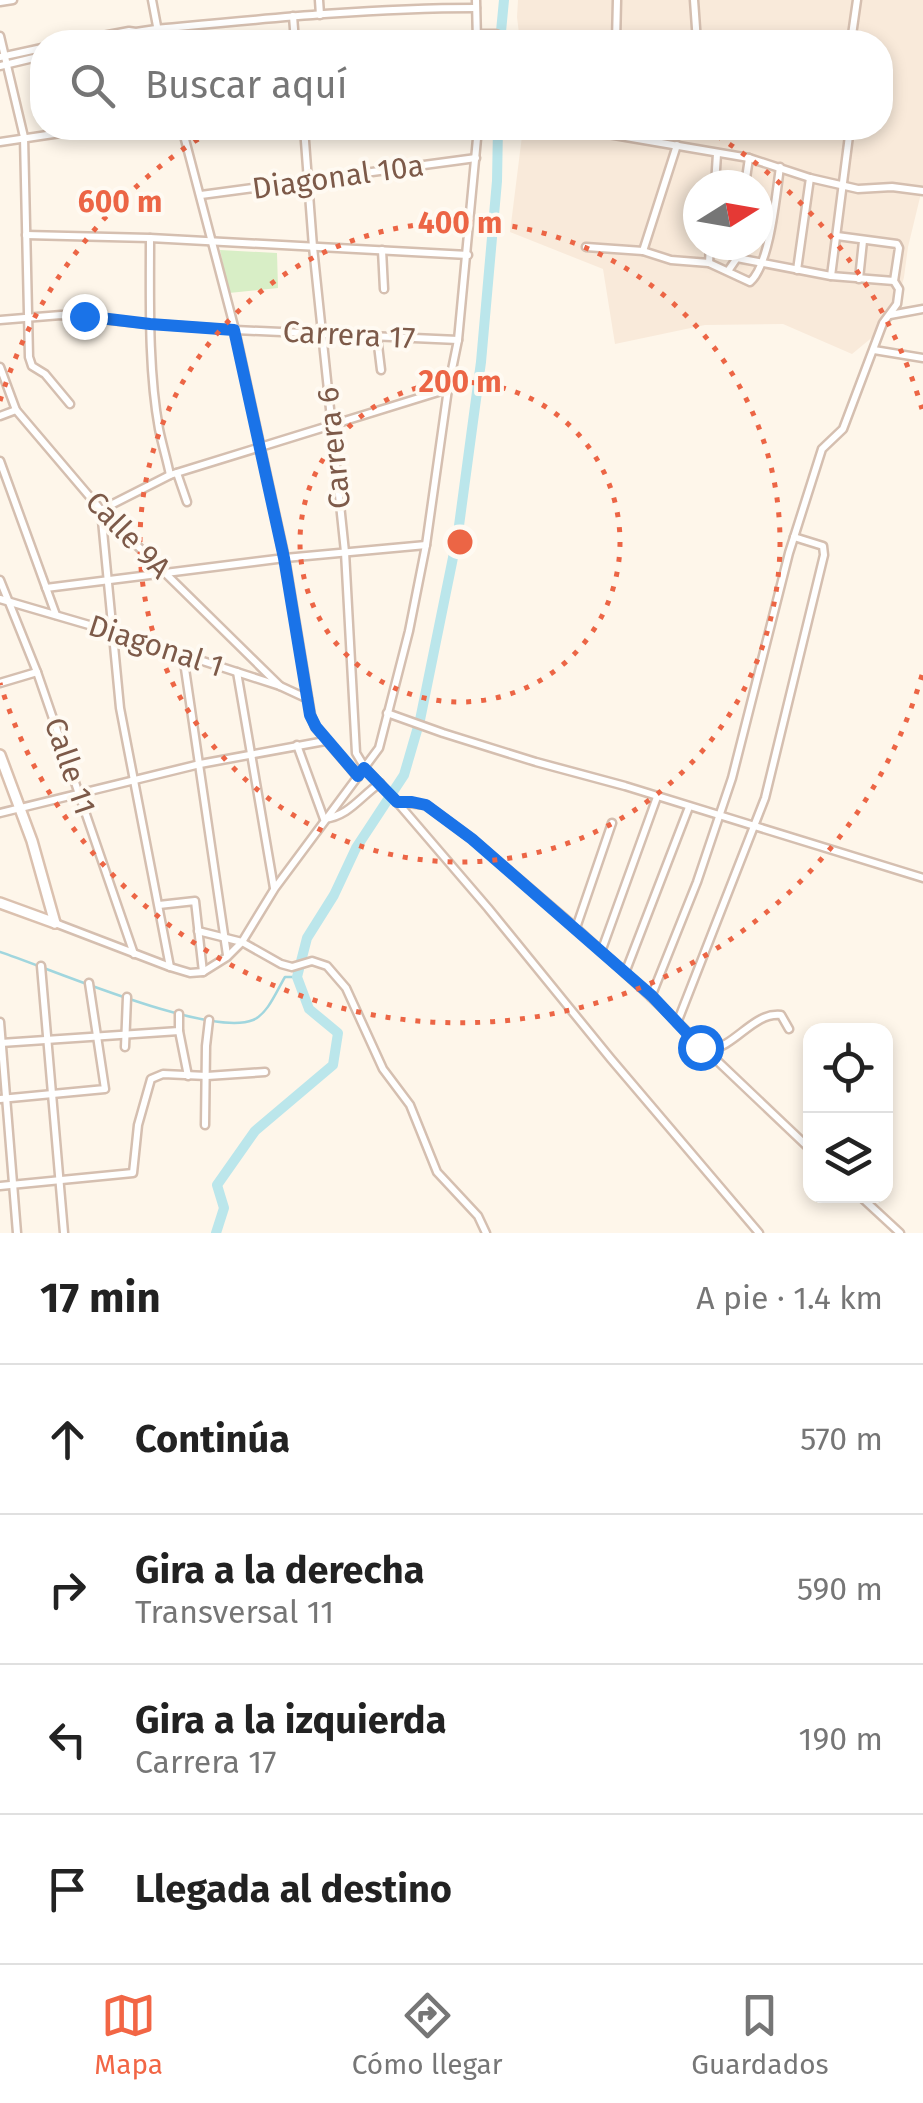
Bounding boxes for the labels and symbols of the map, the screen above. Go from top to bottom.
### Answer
street label: Diagonal 10a [250,147,426,207]
north arrow [683,170,773,260]
text: 600 m [78,184,162,220]
text: 400 m [418,205,502,241]
route end [62,294,108,340]
street label: Carrera 17 [282,314,416,356]
text: 200 m [418,364,502,400]
street label: Carrera 6 [310,385,358,511]
street label: Calle 9A [78,484,179,587]
centre of rings [442,524,478,560]
street label: Diagonal 1 [84,607,228,685]
street label: Calle 11 [37,713,103,819]
route start [678,1025,724,1071]

